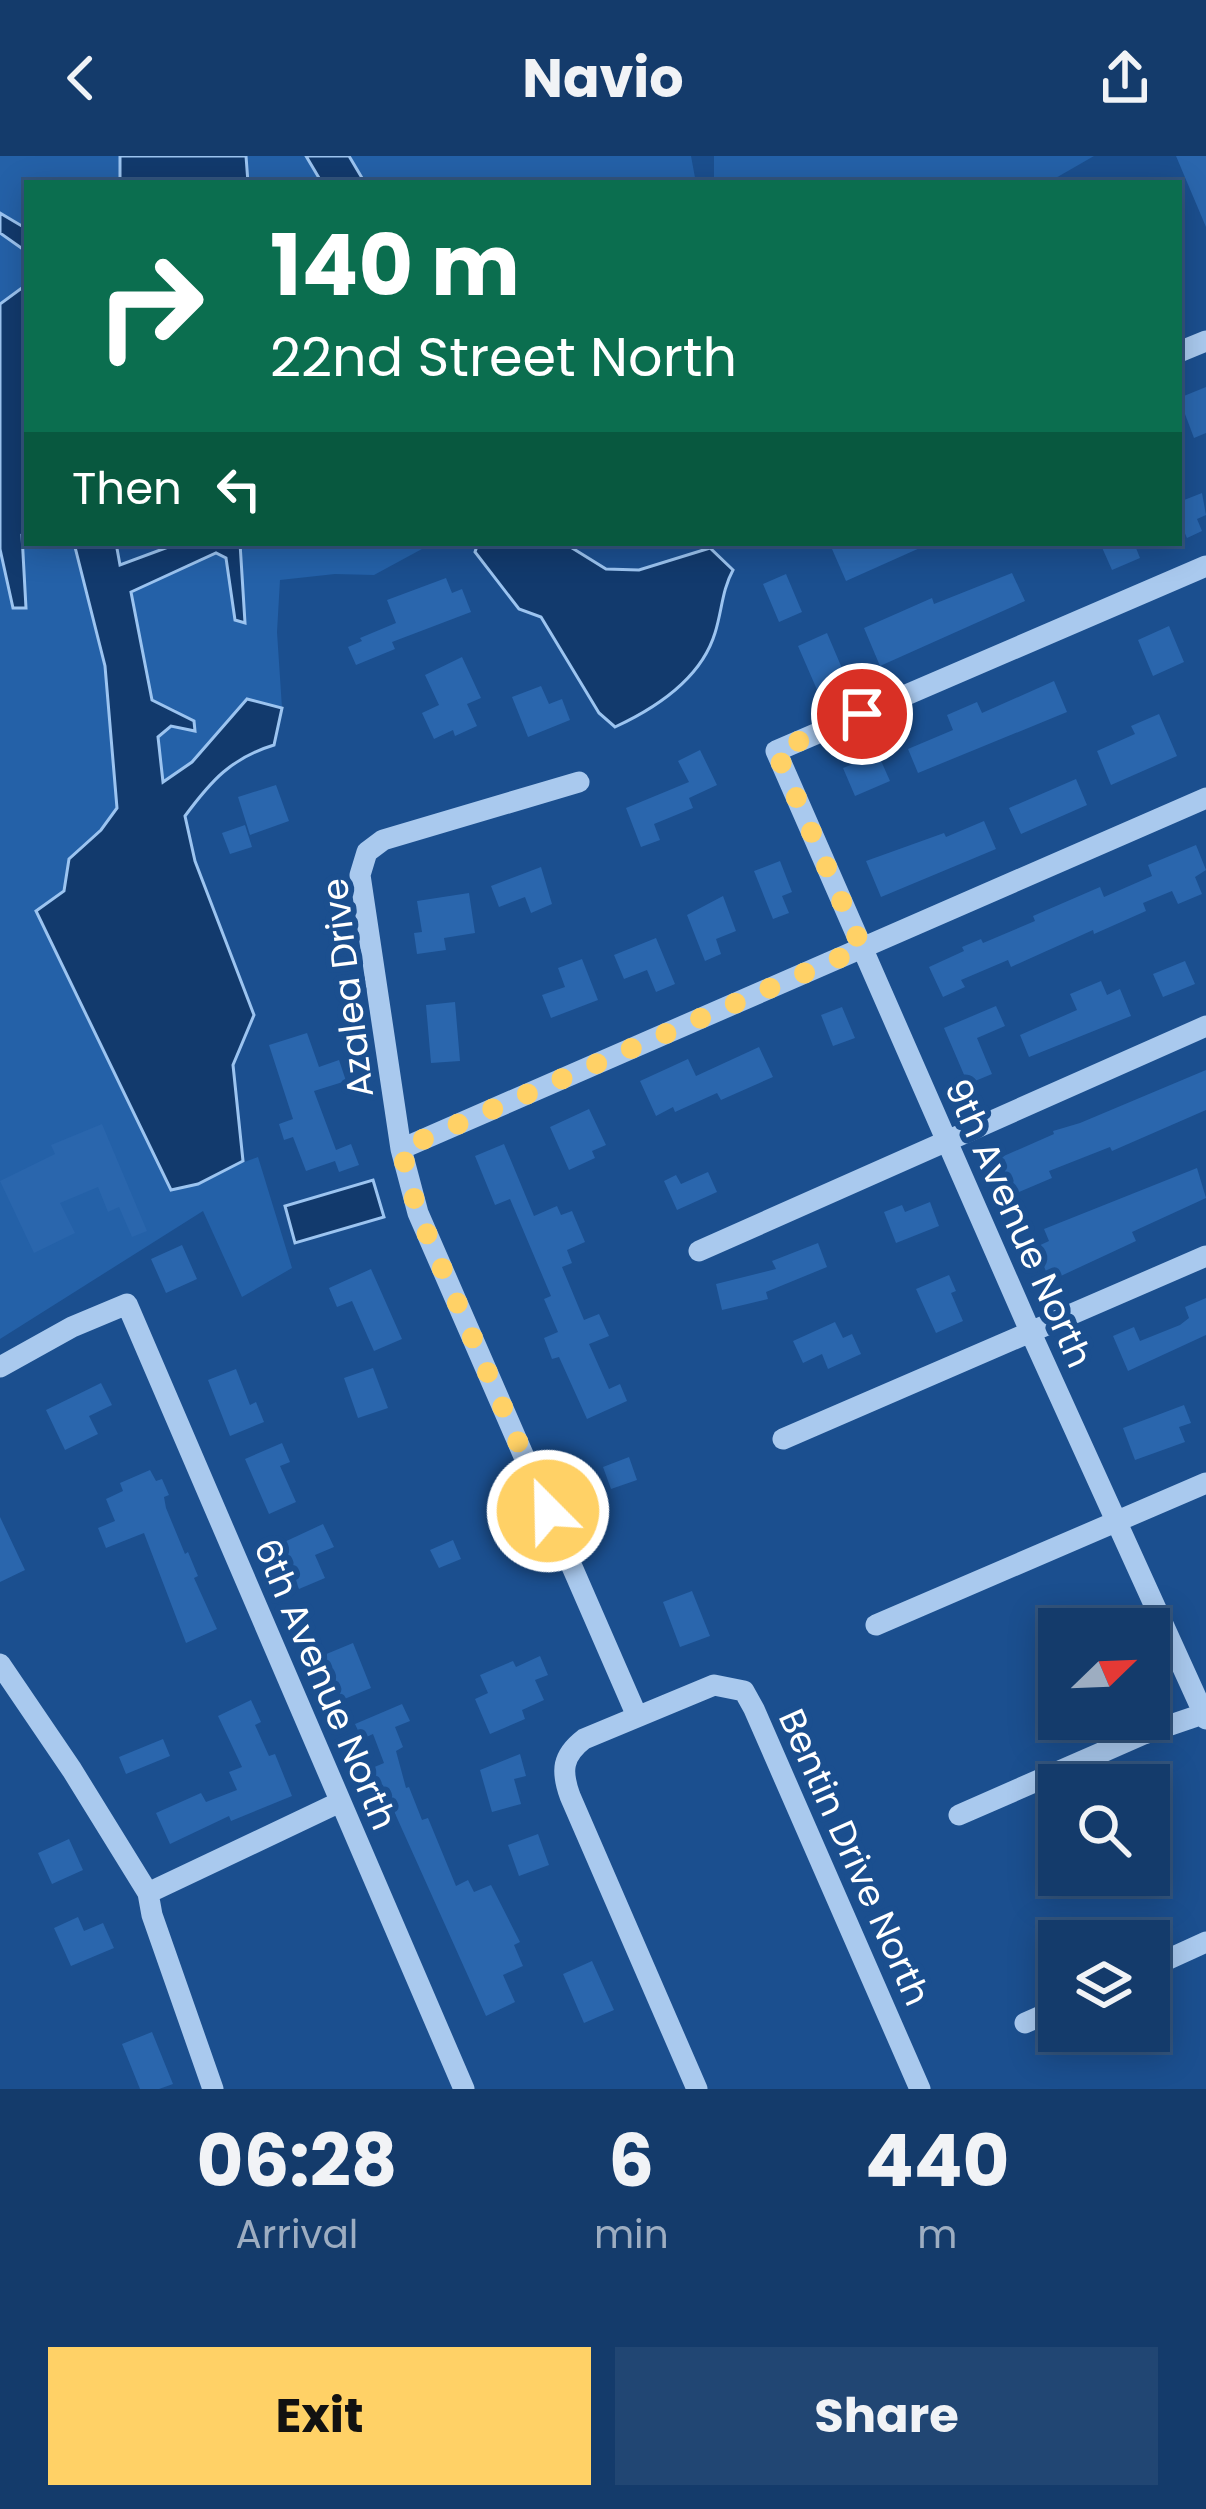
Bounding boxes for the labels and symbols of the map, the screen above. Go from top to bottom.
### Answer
pin [811,663,913,765]
street label: Azalea Drive [309,875,386,1100]
street label: 9th Avenue North [932,1071,1105,1376]
position arrow [485,1448,611,1574]
street label: 6th Avenue North [241,1531,410,1837]
north arrow [1038,1608,1170,1740]
street label: Bentin Drive North [766,1701,943,2014]

